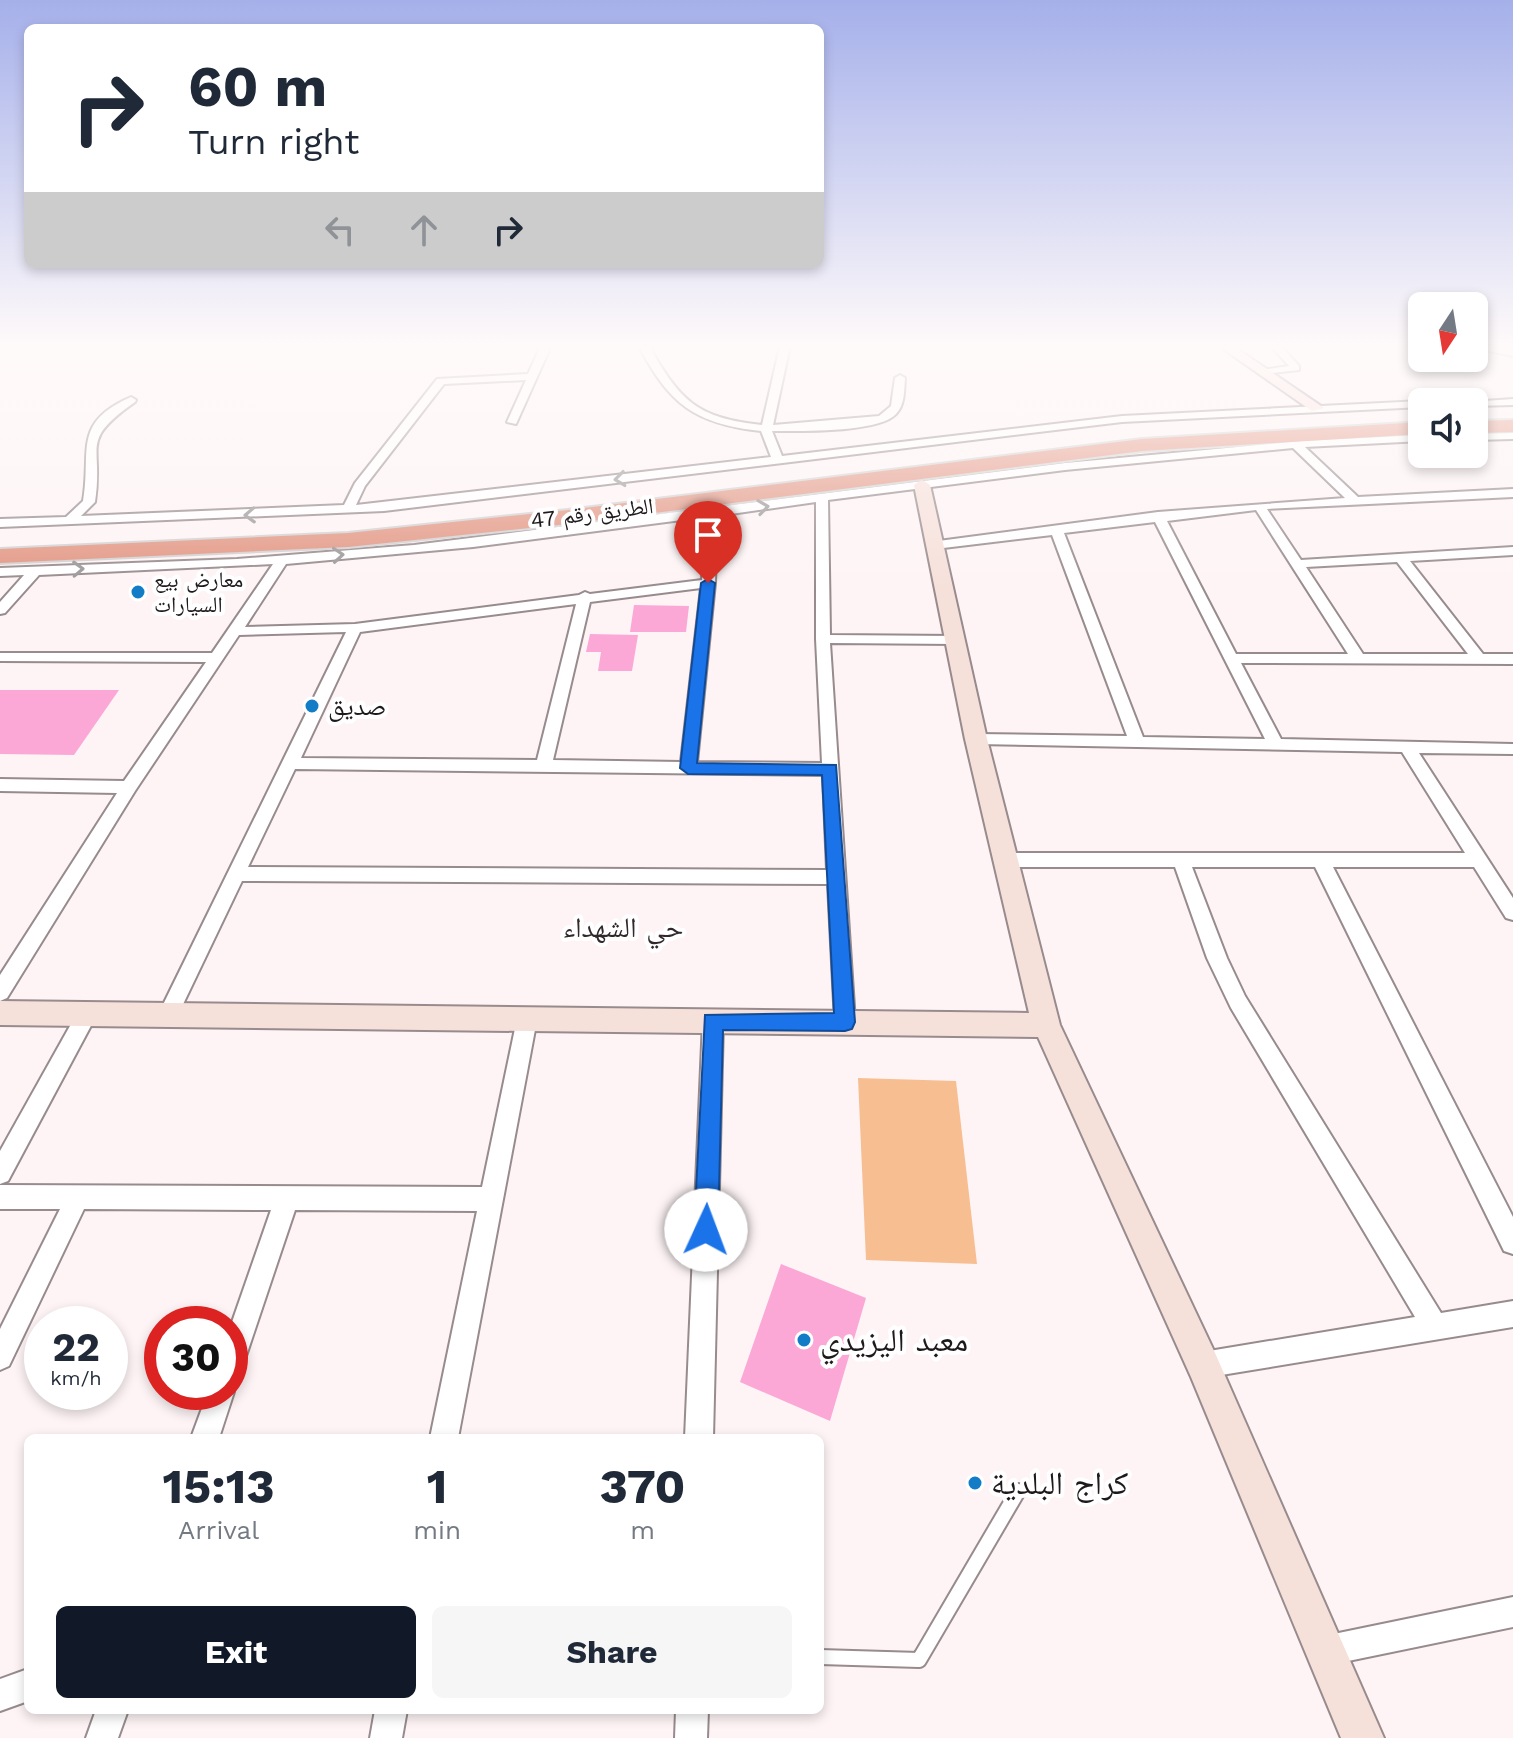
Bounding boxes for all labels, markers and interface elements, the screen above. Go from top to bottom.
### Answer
text: 60 m [188,54,327,120]
icon: right [56,56,160,160]
text: Turn right [188,121,359,163]
icon: left [318,208,362,252]
icon: ahead [402,208,446,252]
icon: right [486,208,530,252]
north arrow [1408,292,1488,372]
map controls [1408,292,1488,468]
button: sound [1408,388,1488,468]
one-way arrow [613,470,627,487]
street label: الطريق رقم 47 [529,493,655,535]
one-way arrow [756,499,770,516]
pin [674,501,742,583]
one-way arrow [243,506,256,523]
icon: arrive [686,513,730,557]
one-way arrow [332,547,345,564]
one-way arrow [72,561,85,578]
place label: معارض بيع السيارات [154,567,243,617]
marker: معارض بيع السيارات [129,583,147,601]
place label: صديق [328,691,386,722]
marker: صديق [303,697,321,715]
district label: حي الشهداء [563,911,683,950]
position arrow [664,1188,748,1272]
speed limit sign: 30 [144,1306,248,1410]
place label: معبد اليزيدي [820,1321,968,1365]
text: 22 [52,1324,100,1371]
marker: معبد اليزيدي [795,1331,813,1349]
text: km/h [50,1366,102,1390]
text: 15:13 [162,1458,275,1515]
text: 1 [427,1458,448,1515]
text: 370 [600,1458,686,1515]
place label: كراج البلدية [991,1464,1128,1503]
marker: كراج البلدية [966,1474,984,1492]
text: Arrival [178,1515,259,1545]
text: min [413,1515,461,1545]
text: m [630,1515,655,1545]
button: Exit [56,1606,416,1698]
button: Share [432,1606,792,1698]

